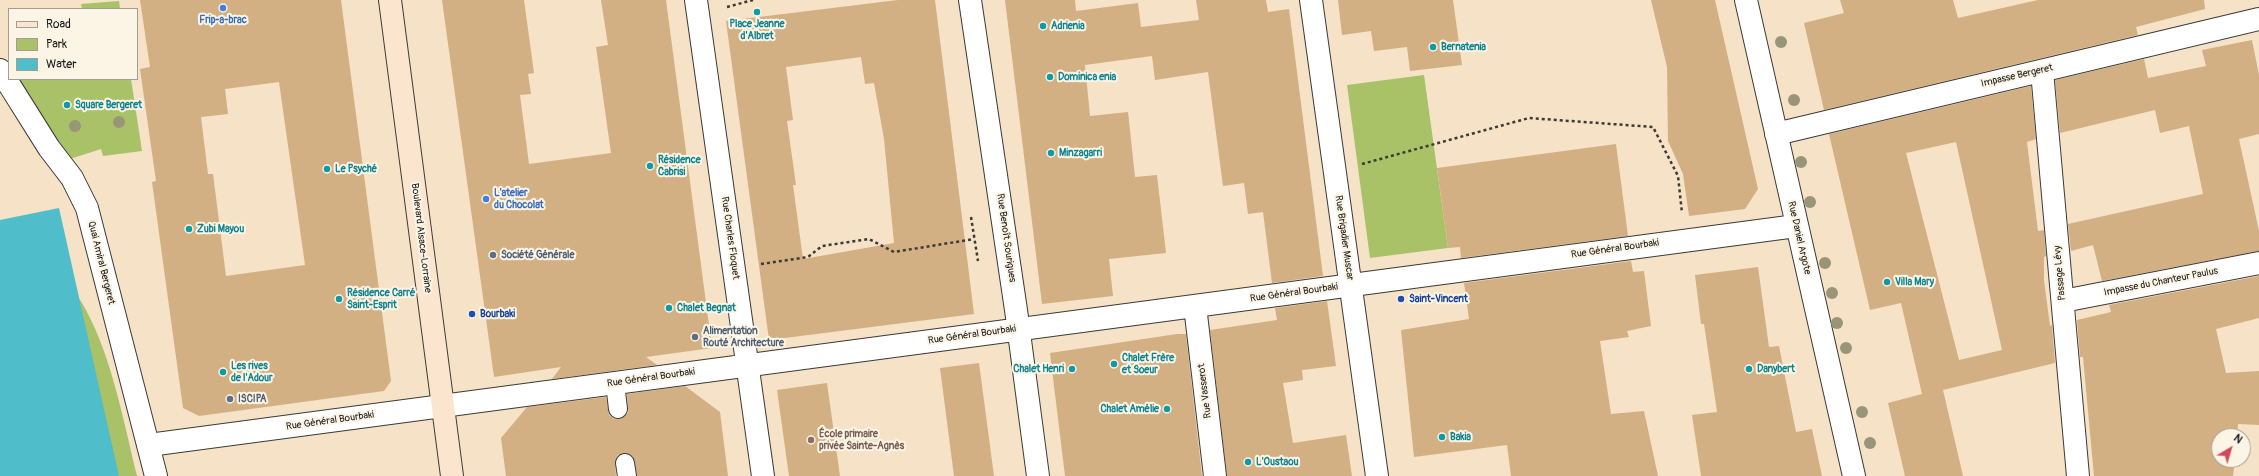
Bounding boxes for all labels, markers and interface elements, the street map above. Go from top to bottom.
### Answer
marker: Frip-a-brac [218,3,228,13]
marker: Place Jeanne d'Albret [752,7,762,17]
legend [8,8,138,80]
place label: Frip-a-brac [199,14,247,26]
text: Road [46,17,71,32]
place label: Place Jeanne d'Albret [729,18,785,42]
place label: Adrienia [1051,20,1085,32]
marker: Adrienia [1038,21,1048,31]
text: Park [46,37,67,52]
place label: Bernatenia [1441,41,1486,53]
marker: Bernatenia [1428,42,1438,52]
text: Water [46,57,77,72]
street label: Impasse Bergeret [1980,62,2054,90]
place label: Dominica enia [1058,71,1116,83]
marker: Dominica enia [1045,72,1055,82]
place label: Square Bergeret [75,99,142,111]
marker: Square Bergeret [62,100,72,110]
place label: Minzagarri [1059,147,1102,159]
marker: Minzagarri [1046,148,1056,158]
place label: Résidence Cabrisi [658,154,701,178]
marker: Résidence Cabrisi [645,161,655,171]
place label: Le Psyché [335,163,377,175]
marker: Le Psyché [322,164,332,174]
street label: Boulevard Alsace-Lorraine [408,183,434,293]
place label: L'atelier du Chocolat [494,187,544,210]
street label: Rue Benoît Sourigues [994,193,1018,283]
marker: L'atelier du Chocolat [481,194,491,204]
street label: Rue Brigadier Muscar [1332,195,1356,281]
street label: Rue Charles Floquet [718,196,742,280]
street label: Rue Daniel Argote [1785,200,1813,276]
street label: Quai Amiral Bergeret [85,220,117,306]
place label: Zubi Mayou [197,223,244,235]
marker: Zubi Mayou [184,224,194,234]
street label: Rue Général Bourbaki [1570,237,1660,261]
street label: Passage Lévy [2052,245,2068,301]
place label: Société Générale [501,249,574,261]
marker: Société Générale [488,250,498,260]
street label: Impasse du Chanteur Paulus [2103,265,2219,299]
place label: Villa Mary [1895,276,1934,288]
marker: Villa Mary [1882,277,1892,287]
street label: Rue Général Bourbaki [1249,281,1339,305]
place label: Résidence Carré Saint-Esprit [347,287,415,310]
place label: Saint-Vincent [1409,293,1468,305]
marker: Résidence Carré Saint-Esprit [334,294,344,304]
marker: Saint-Vincent [1396,294,1406,304]
place label: Chalet Begnat [677,302,736,314]
marker: Chalet Begnat [664,303,674,313]
place label: Bourbaki [480,308,515,320]
marker: Bourbaki [467,309,477,319]
street label: Rue Général Bourbaki [927,323,1017,347]
place label: Alimentation Routé Architecture [703,325,784,348]
marker: Alimentation Routé Architecture [690,332,700,342]
place label: Chalet Frère et Soeur [1122,352,1174,376]
marker: Chalet Frère et Soeur [1109,359,1119,369]
place label: Les rives de l'Adour [231,360,273,384]
place label: Chalet Henri [1013,363,1064,375]
street label: Rue Vasserot [1196,363,1214,419]
place label: Danybert [1757,363,1795,375]
marker: Chalet Henri [1067,364,1077,374]
marker: Danybert [1744,364,1754,374]
street label: Rue Général Bourbaki [606,366,696,390]
marker: Les rives de l'Adour [218,367,228,377]
place label: ISCIPA [238,393,267,405]
marker: ISCIPA [225,394,235,404]
place label: Chalet Amélie [1100,403,1159,415]
marker: Chalet Amélie [1162,404,1172,414]
street label: Rue Général Bourbaki [285,409,375,433]
place label: École primaire privée Sainte-Agnès [819,428,904,452]
north arrow [2211,428,2251,468]
place label: Bakia [1450,431,1471,443]
marker: Bakia [1437,432,1447,442]
text: N [2231,432,2245,446]
marker: École primaire privée Sainte-Agnès [806,435,816,445]
place label: L'Oustaou [1256,456,1299,468]
marker: L'Oustaou [1243,457,1253,467]

